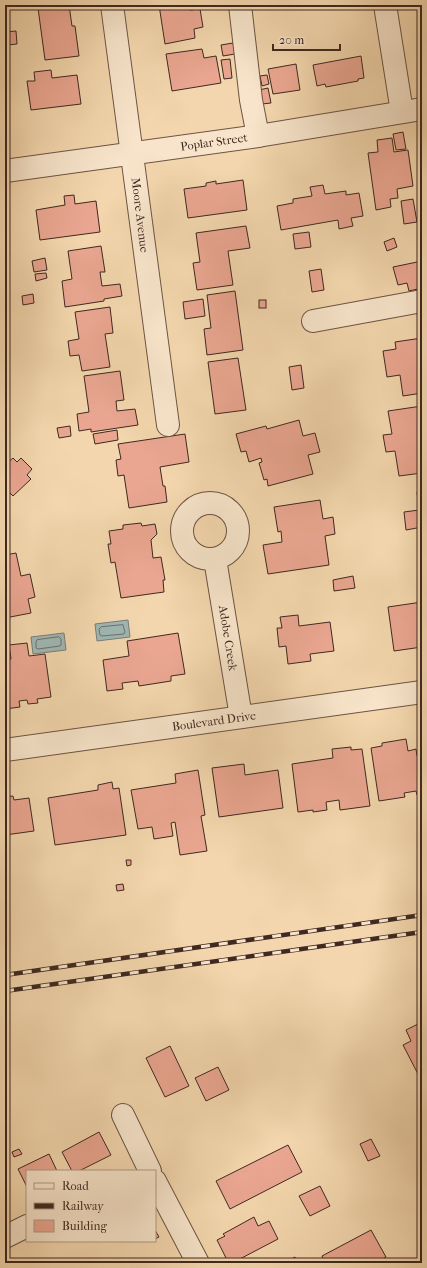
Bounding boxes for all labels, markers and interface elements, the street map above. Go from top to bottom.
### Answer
scale bar [273,26,340,52]
text: 20 m [279,33,304,47]
street label: Poplar Street [180,130,249,154]
street label: Moore Avenue [128,177,152,253]
street label: Adobe Creek [216,603,240,673]
street label: Boulevard Drive [171,708,257,734]
legend [26,1170,156,1242]
text: Road [62,1179,89,1193]
text: Railway [62,1199,104,1213]
text: Building [62,1219,107,1233]

